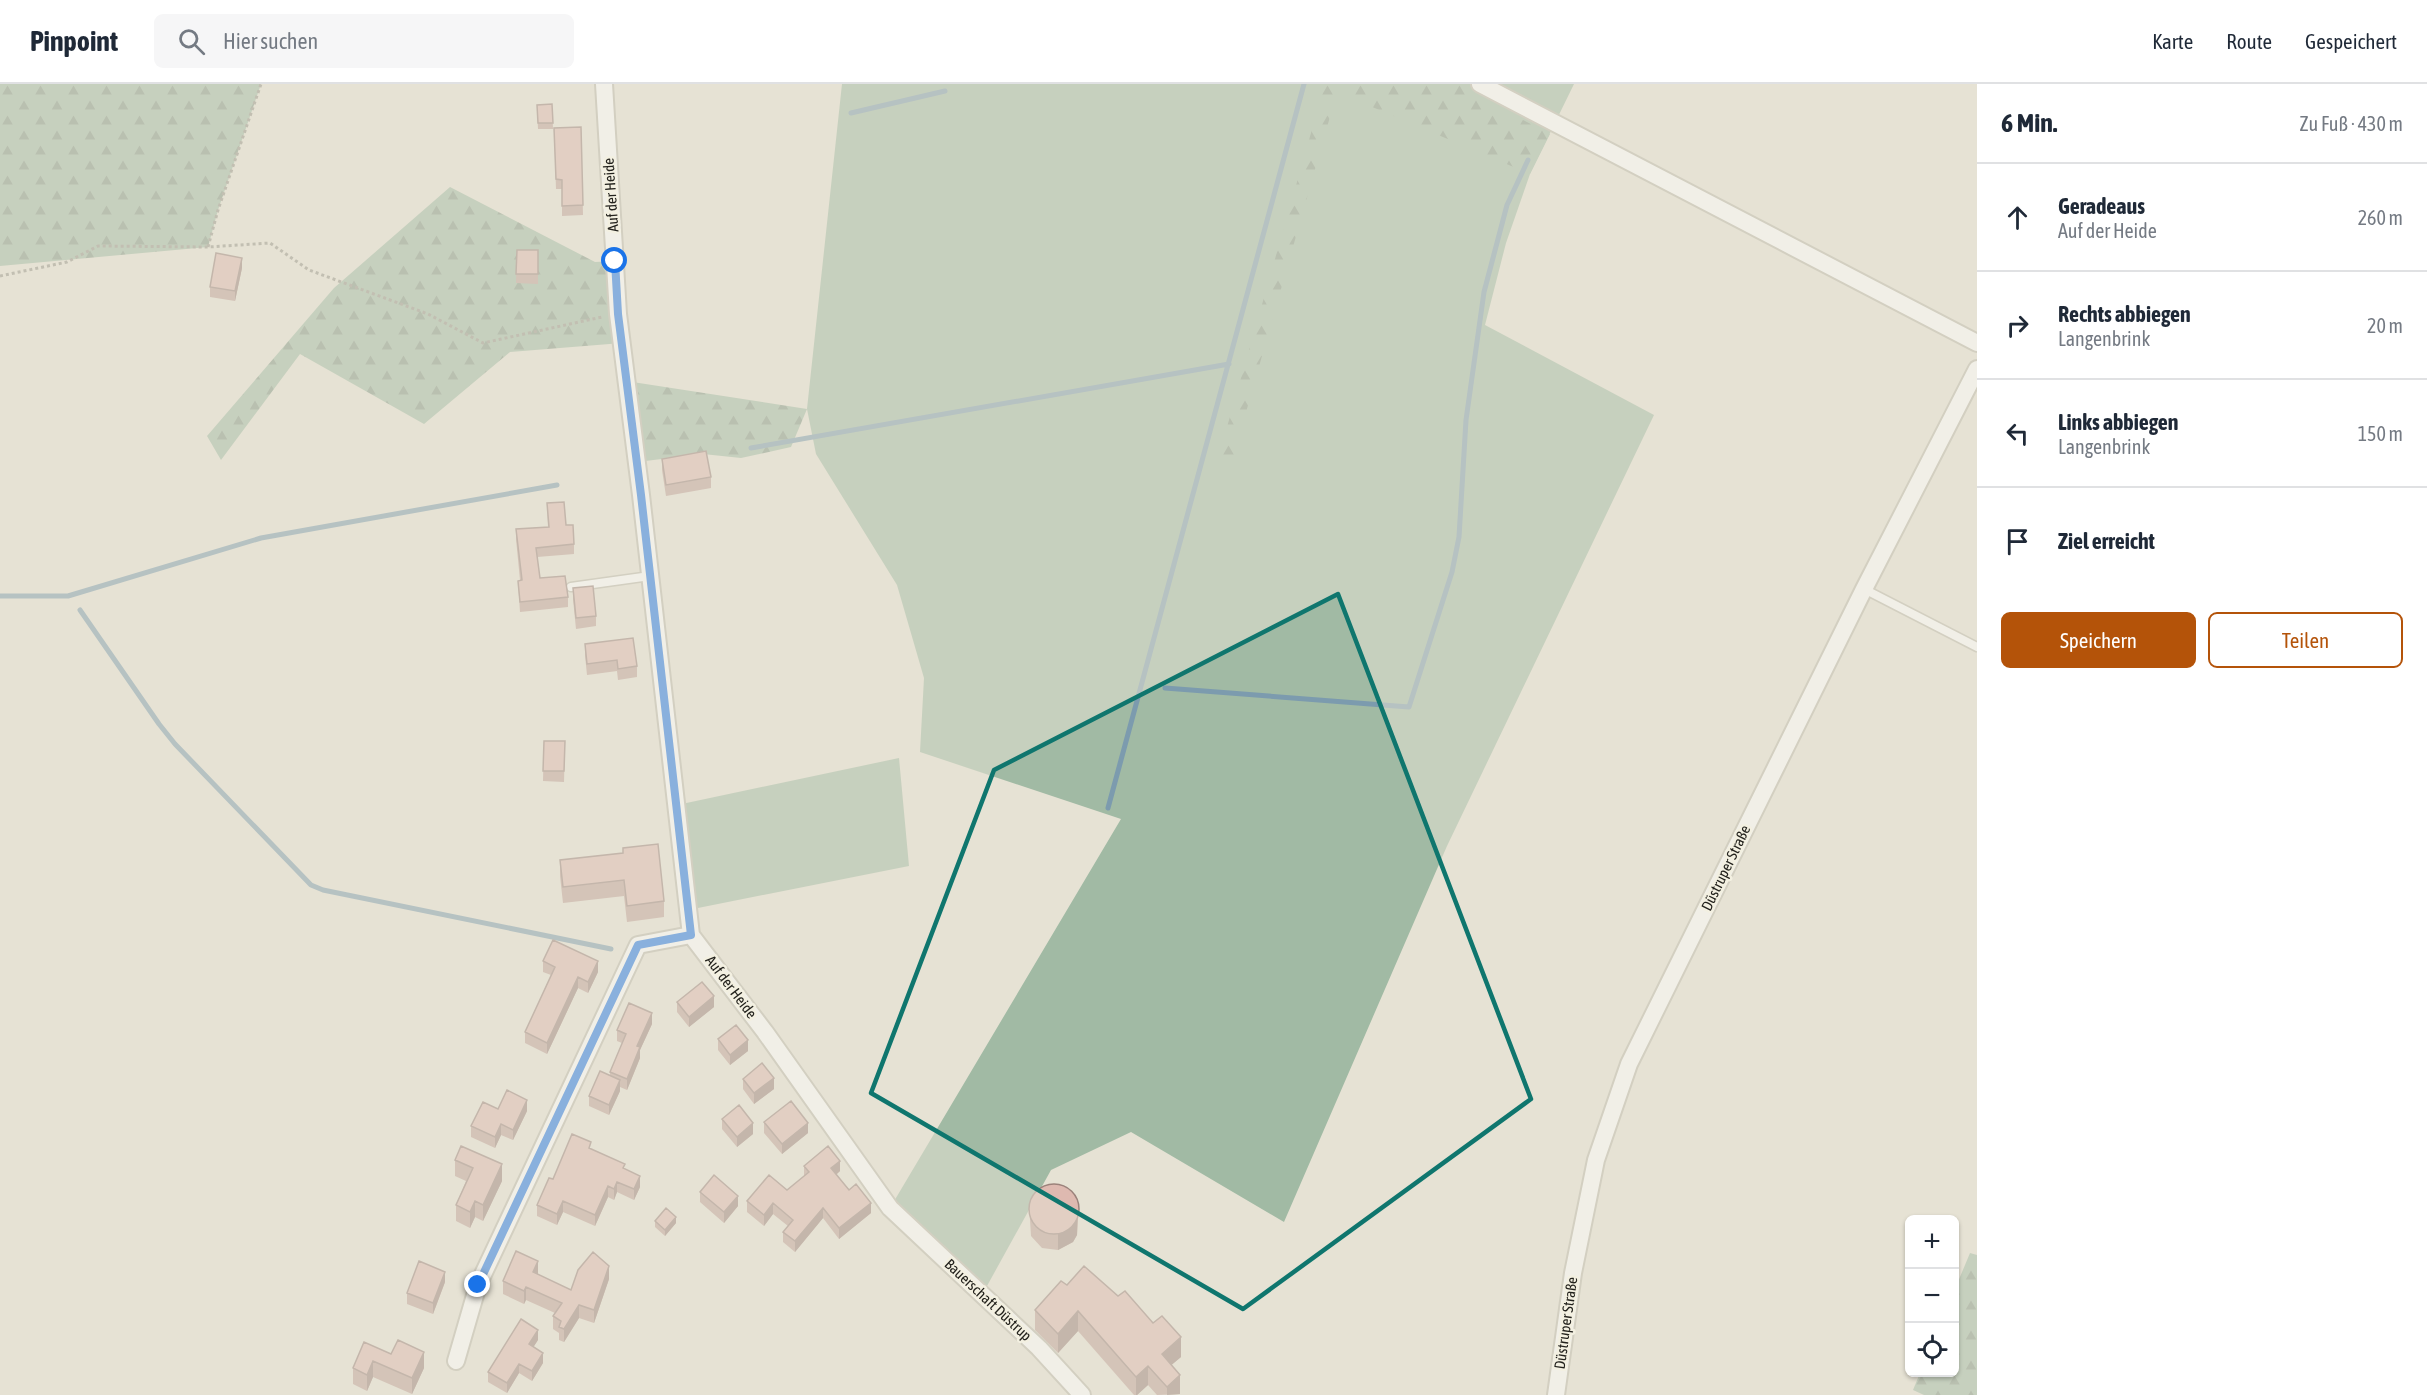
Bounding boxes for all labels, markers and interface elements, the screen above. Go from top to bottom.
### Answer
search box [154,14,574,68]
text: Pinpoint [30,25,118,57]
icon: search [175,25,208,58]
text: Hier suchen [223,28,318,54]
text: Karte [2152,29,2193,53]
text: Route [2226,29,2272,53]
text: Gespeichert [2305,29,2397,53]
text: 6 Min. [2001,108,2057,138]
text: Zu Fuß · 430 m [2300,112,2403,135]
street label: Auf der Heide [599,157,622,233]
text: Geradeaus [2058,193,2145,219]
icon: ahead [2001,201,2034,234]
text: 260 m [2358,206,2403,229]
text: Auf der Heide [2058,219,2157,242]
route start [601,247,627,273]
text: Rechts abbiegen [2058,301,2191,327]
icon: right [2001,309,2034,342]
text: 20 m [2367,314,2403,337]
text: Langenbrink [2058,327,2150,350]
text: Links abbiegen [2058,409,2179,435]
icon: left [2001,417,2034,450]
text: 150 m [2358,422,2403,445]
text: Langenbrink [2058,435,2150,458]
icon: arrive [2001,525,2034,558]
text: Ziel erreicht [2058,528,2155,554]
button: Speichern [2001,612,2196,668]
button: Teilen [2208,612,2403,668]
street label: Düstruper Straße [1698,822,1754,913]
street label: Auf der Heide [702,952,761,1022]
map controls [1905,1215,1959,1377]
button: + [1905,1215,1959,1269]
street label: Bauerschaft Düstrup [942,1255,1035,1344]
button: − [1905,1269,1959,1323]
route end [464,1271,490,1297]
street label: Düstruper Straße [1551,1276,1580,1370]
button: locate [1905,1323,1959,1377]

